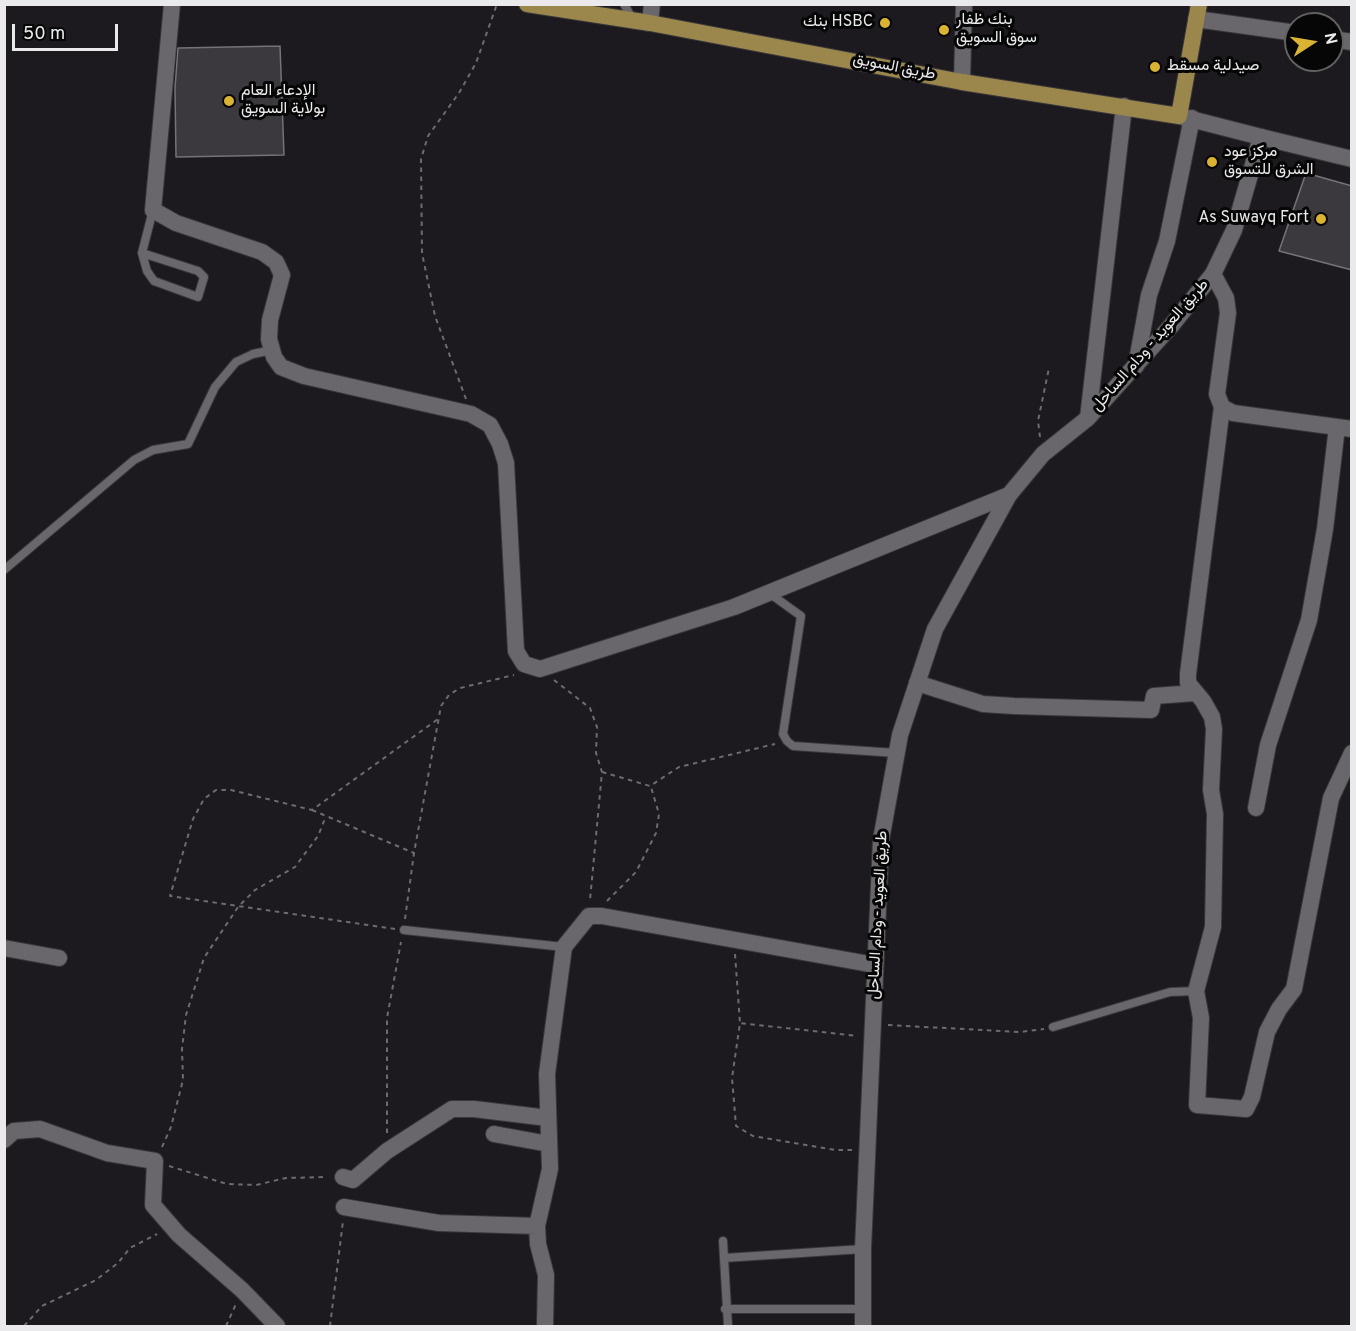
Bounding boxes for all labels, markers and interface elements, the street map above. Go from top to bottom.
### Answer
place label: بنك ظفار سوق السويق [956,11,1037,49]
scale bar [15,12,122,50]
north arrow [1284,12,1344,72]
place label: بنك HSBC [803,13,873,33]
marker: بنك HSBC [878,16,892,30]
text: 50 m [23,23,65,46]
marker: بنك ظفار سوق السويق [937,23,951,37]
text: N [1319,31,1341,46]
street label: طريق السويق [851,51,937,85]
place label: صيدلية مسقط [1167,57,1259,77]
marker: صيدلية مسقط [1148,60,1162,74]
place label: الإدعاء العام بولاية السويق [241,82,325,120]
marker: الإدعاء العام بولاية السويق [222,94,236,108]
place label: مركز عود الشرق للتسوق [1224,143,1314,181]
marker: مركز عود الشرق للتسوق [1205,155,1219,169]
place label: As Suwayq Fort [1198,209,1309,229]
marker: As Suwayq Fort [1314,212,1328,226]
street label: طريق العويد - ودام الساحل [1088,276,1214,416]
street label: طريق العويد - ودام الساحل [865,830,893,1000]

